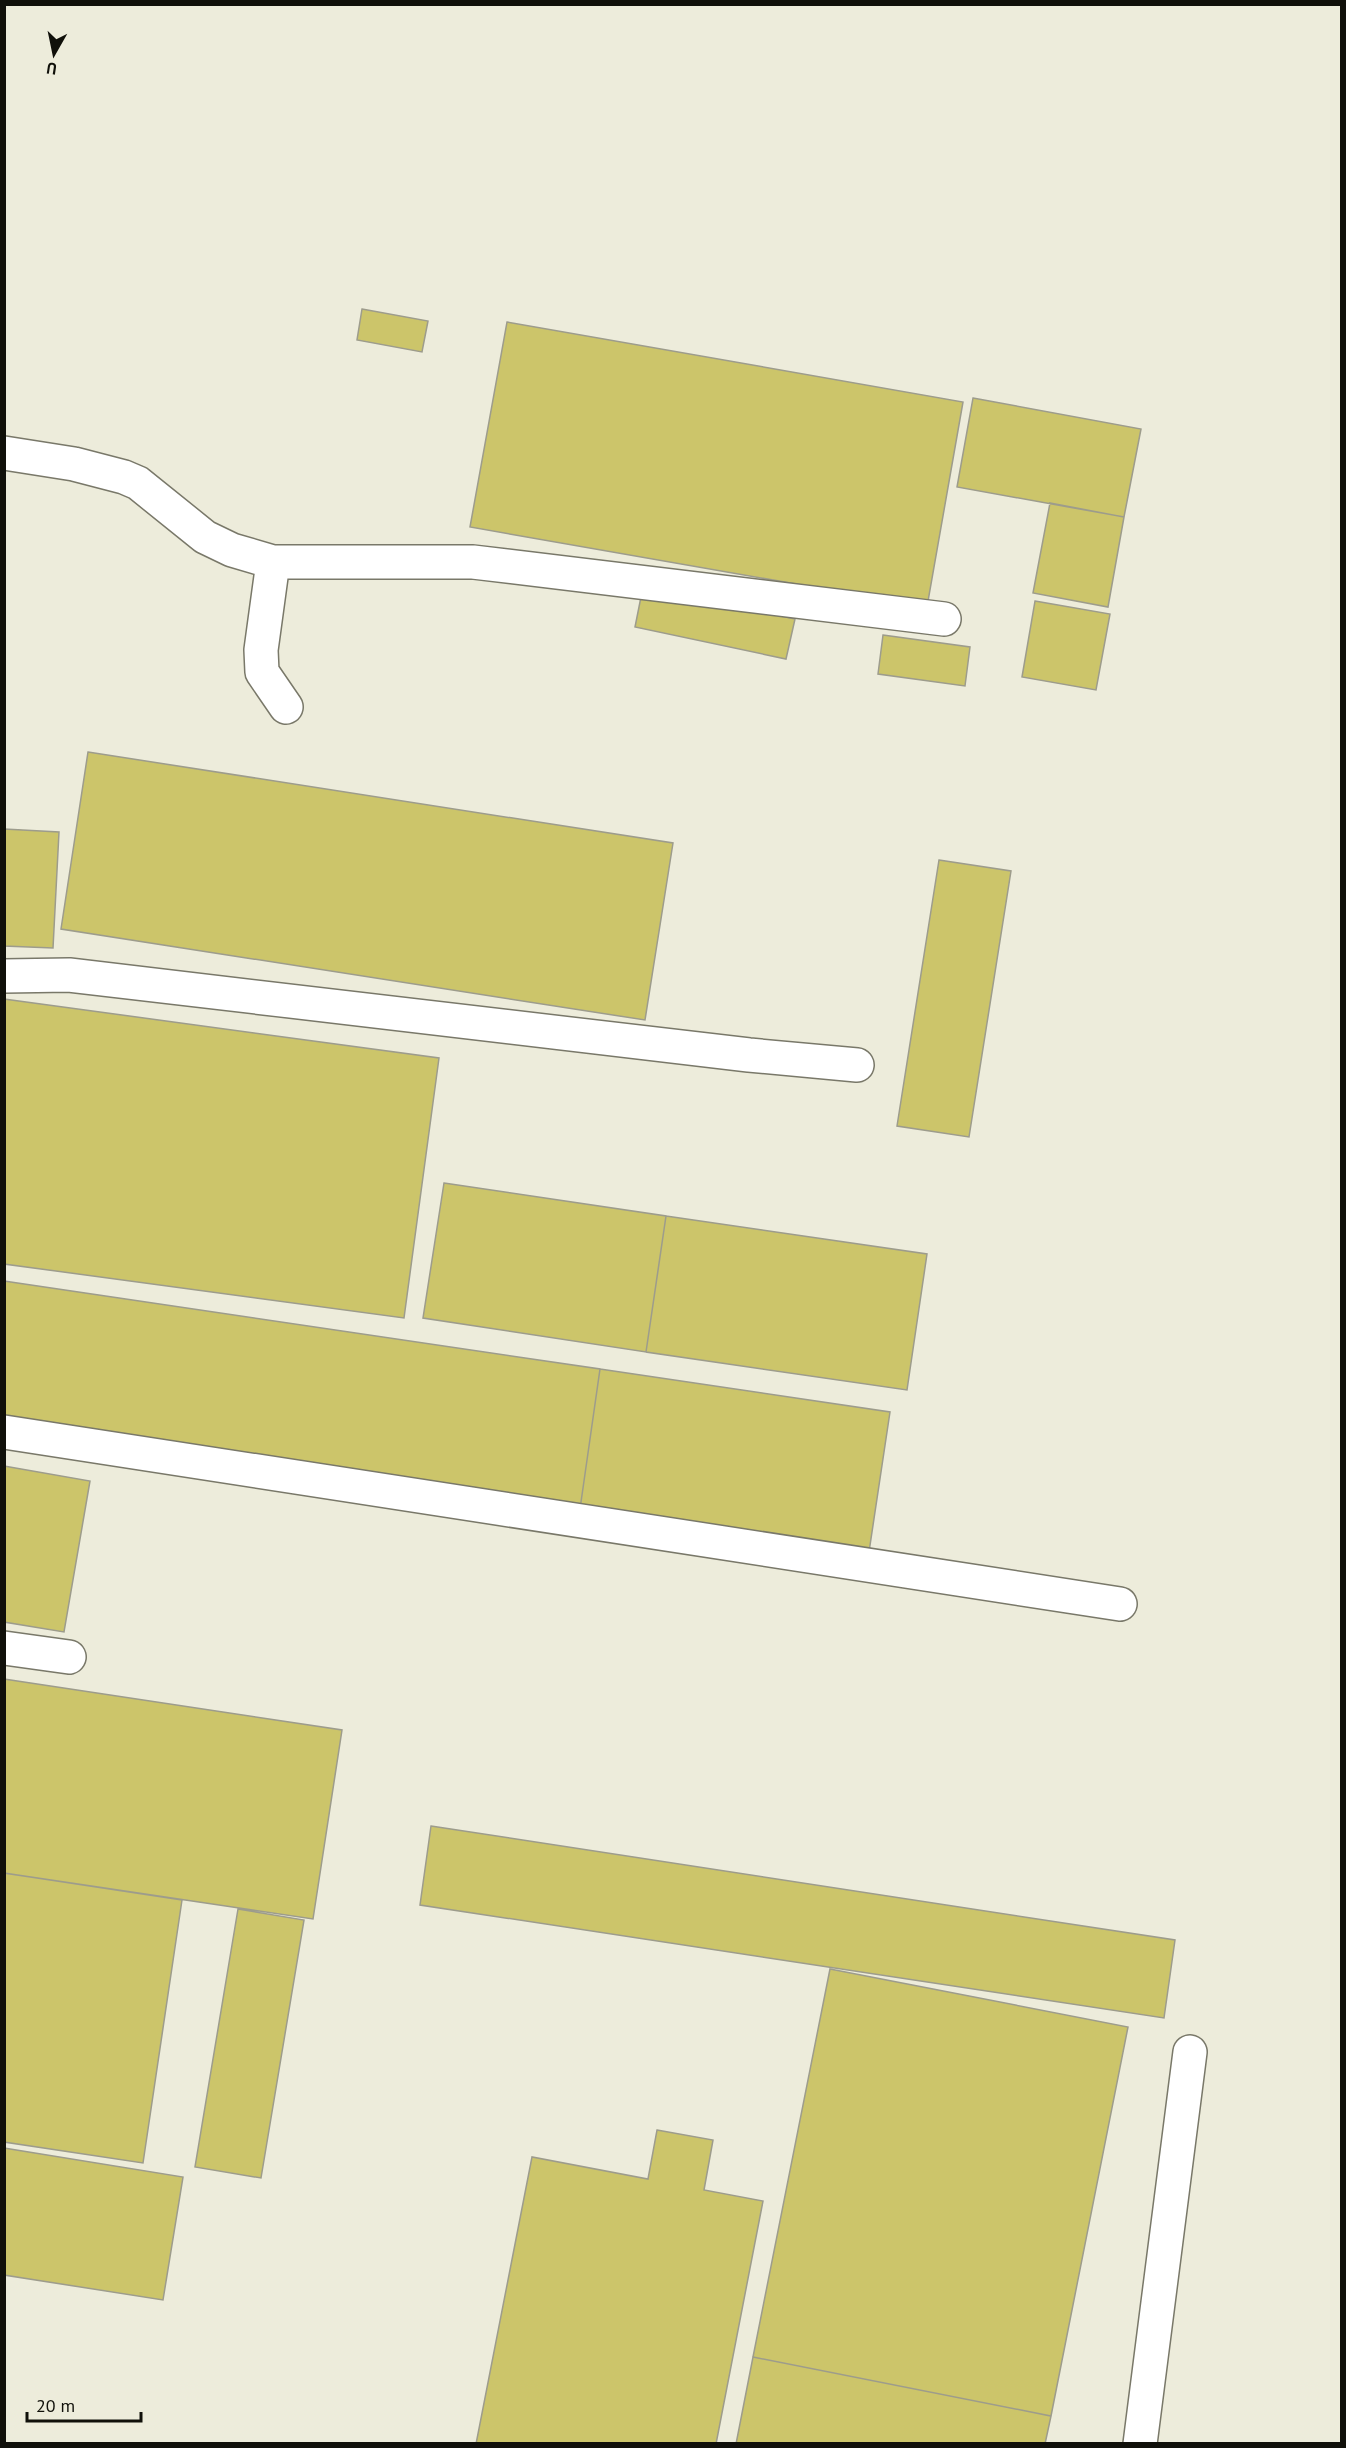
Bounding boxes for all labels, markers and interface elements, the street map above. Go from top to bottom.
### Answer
north arrow [24,24,84,84]
text: U [45,58,58,79]
scale bar [27,2385,141,2423]
text: 20 m [36,2394,75,2417]

